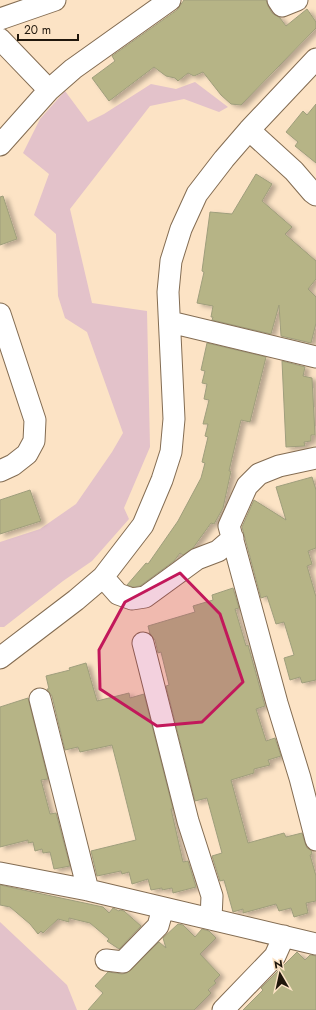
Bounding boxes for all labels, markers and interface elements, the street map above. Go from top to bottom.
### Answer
scale bar [18,16,78,42]
text: 20 m [24,21,51,39]
north arrow [260,954,300,994]
text: N [273,956,284,973]

